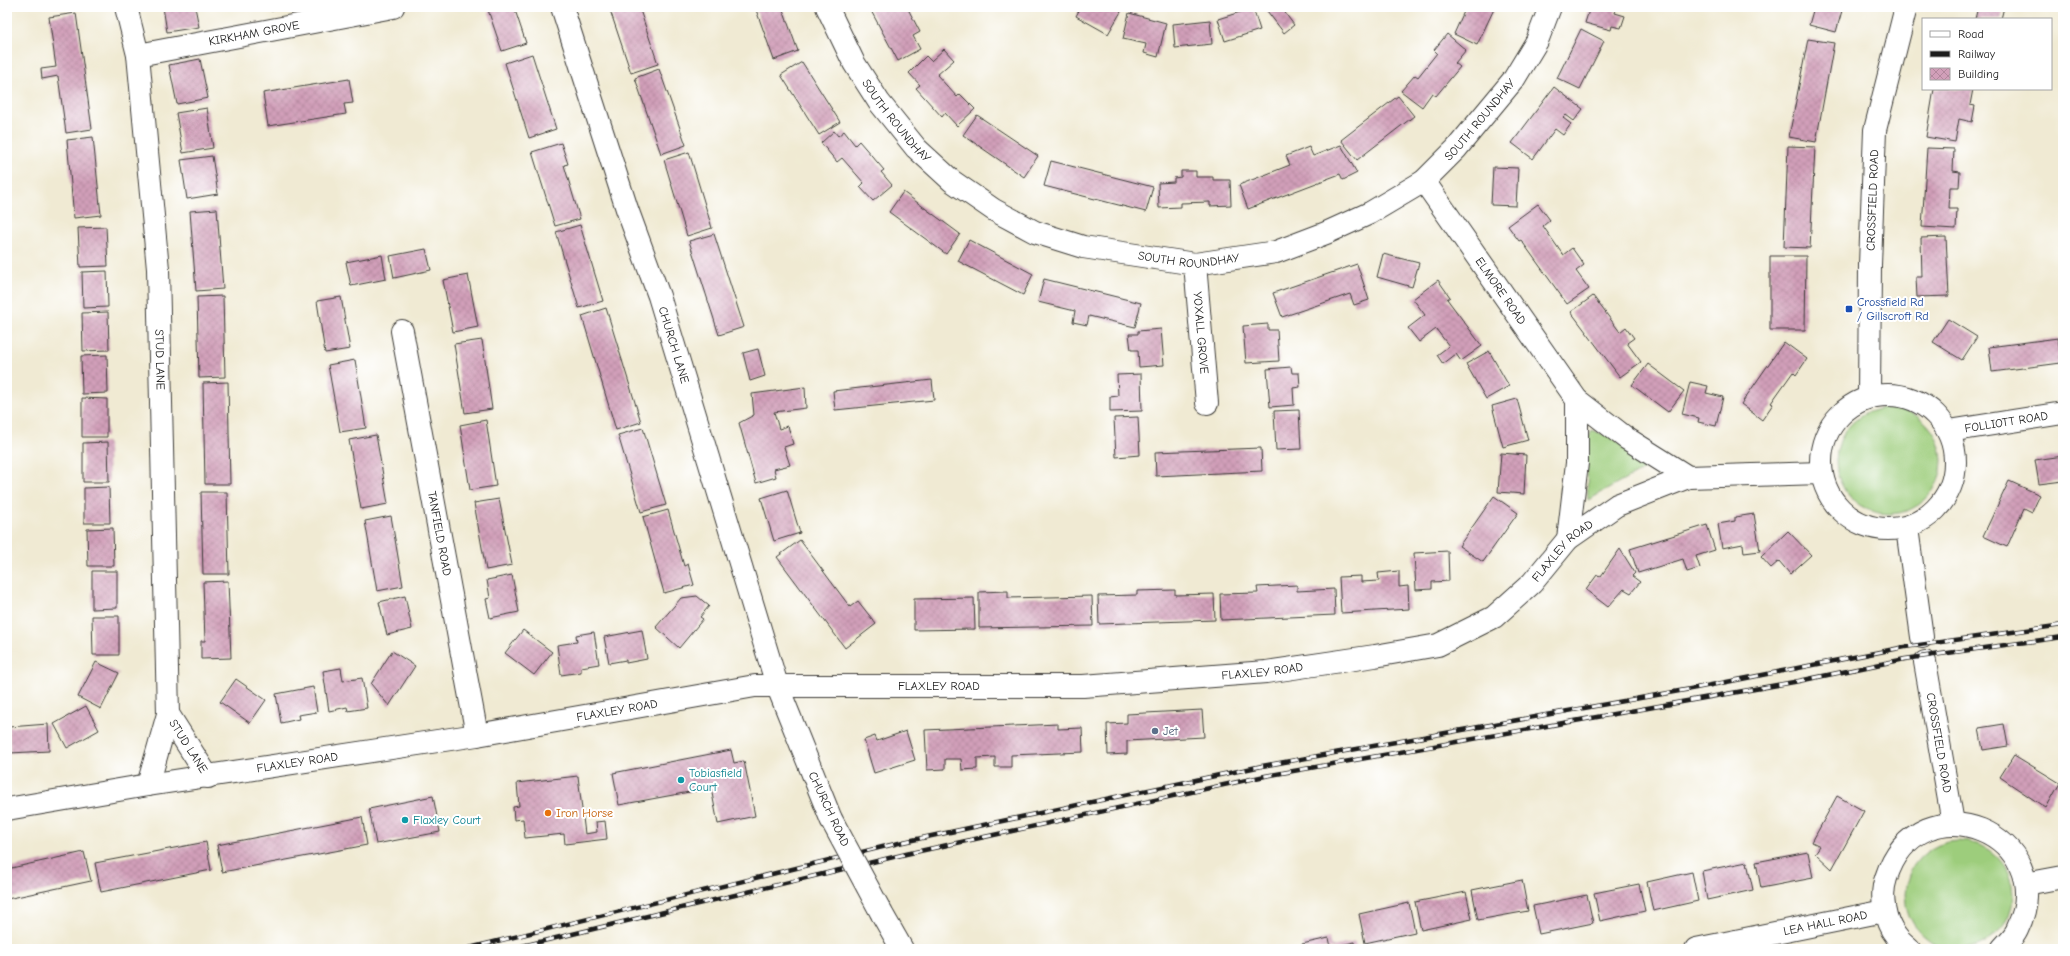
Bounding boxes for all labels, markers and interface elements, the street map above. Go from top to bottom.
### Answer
street label: KIRKHAM GROVE [207,18,300,49]
legend [1922,18,2052,90]
text: Road [1958,27,1984,41]
text: Railway [1958,47,1996,61]
text: Building [1958,67,1999,81]
street label: SOUTH ROUNDHAY [1442,75,1519,163]
street label: SOUTH ROUNDHAY [859,77,934,166]
street label: CROSSFIELD ROAD [1864,149,1881,251]
street label: SOUTH ROUNDHAY [1137,248,1241,271]
street label: ELMORE ROAD [1472,255,1529,327]
street label: YOXALL GROVE [1190,291,1211,374]
place label: Crossfield Rd / Gillscroft Rd [1857,295,1929,323]
marker: Crossfield Rd / Gillscroft Rd [1844,304,1854,314]
street label: CHURCH LANE [656,305,692,385]
street label: STUD LANE [152,329,168,390]
street label: FOLLIOTT ROAD [1964,408,2049,435]
street label: TANFIELD ROAD [425,490,454,577]
street label: FLAXLEY ROAD [1529,517,1596,585]
street label: FLAXLEY ROAD [1221,660,1304,682]
street label: FLAXLEY ROAD [898,679,980,693]
street label: CROSSFIELD ROAD [1923,692,1955,794]
street label: FLAXLEY ROAD [575,696,659,724]
street label: STUD LANE [166,717,211,776]
place label: Jet [1163,724,1178,738]
marker: Jet [1150,726,1160,736]
street label: FLAXLEY ROAD [256,749,339,775]
place label: Tobiasfield Court [689,766,742,794]
street label: CHURCH ROAD [806,769,852,849]
marker: Tobiasfield Court [676,775,686,785]
place label: Iron Horse [556,806,613,820]
marker: Iron Horse [543,808,553,818]
place label: Flaxley Court [413,813,481,827]
marker: Flaxley Court [400,815,410,825]
street label: LEA HALL ROAD [1782,908,1869,938]

